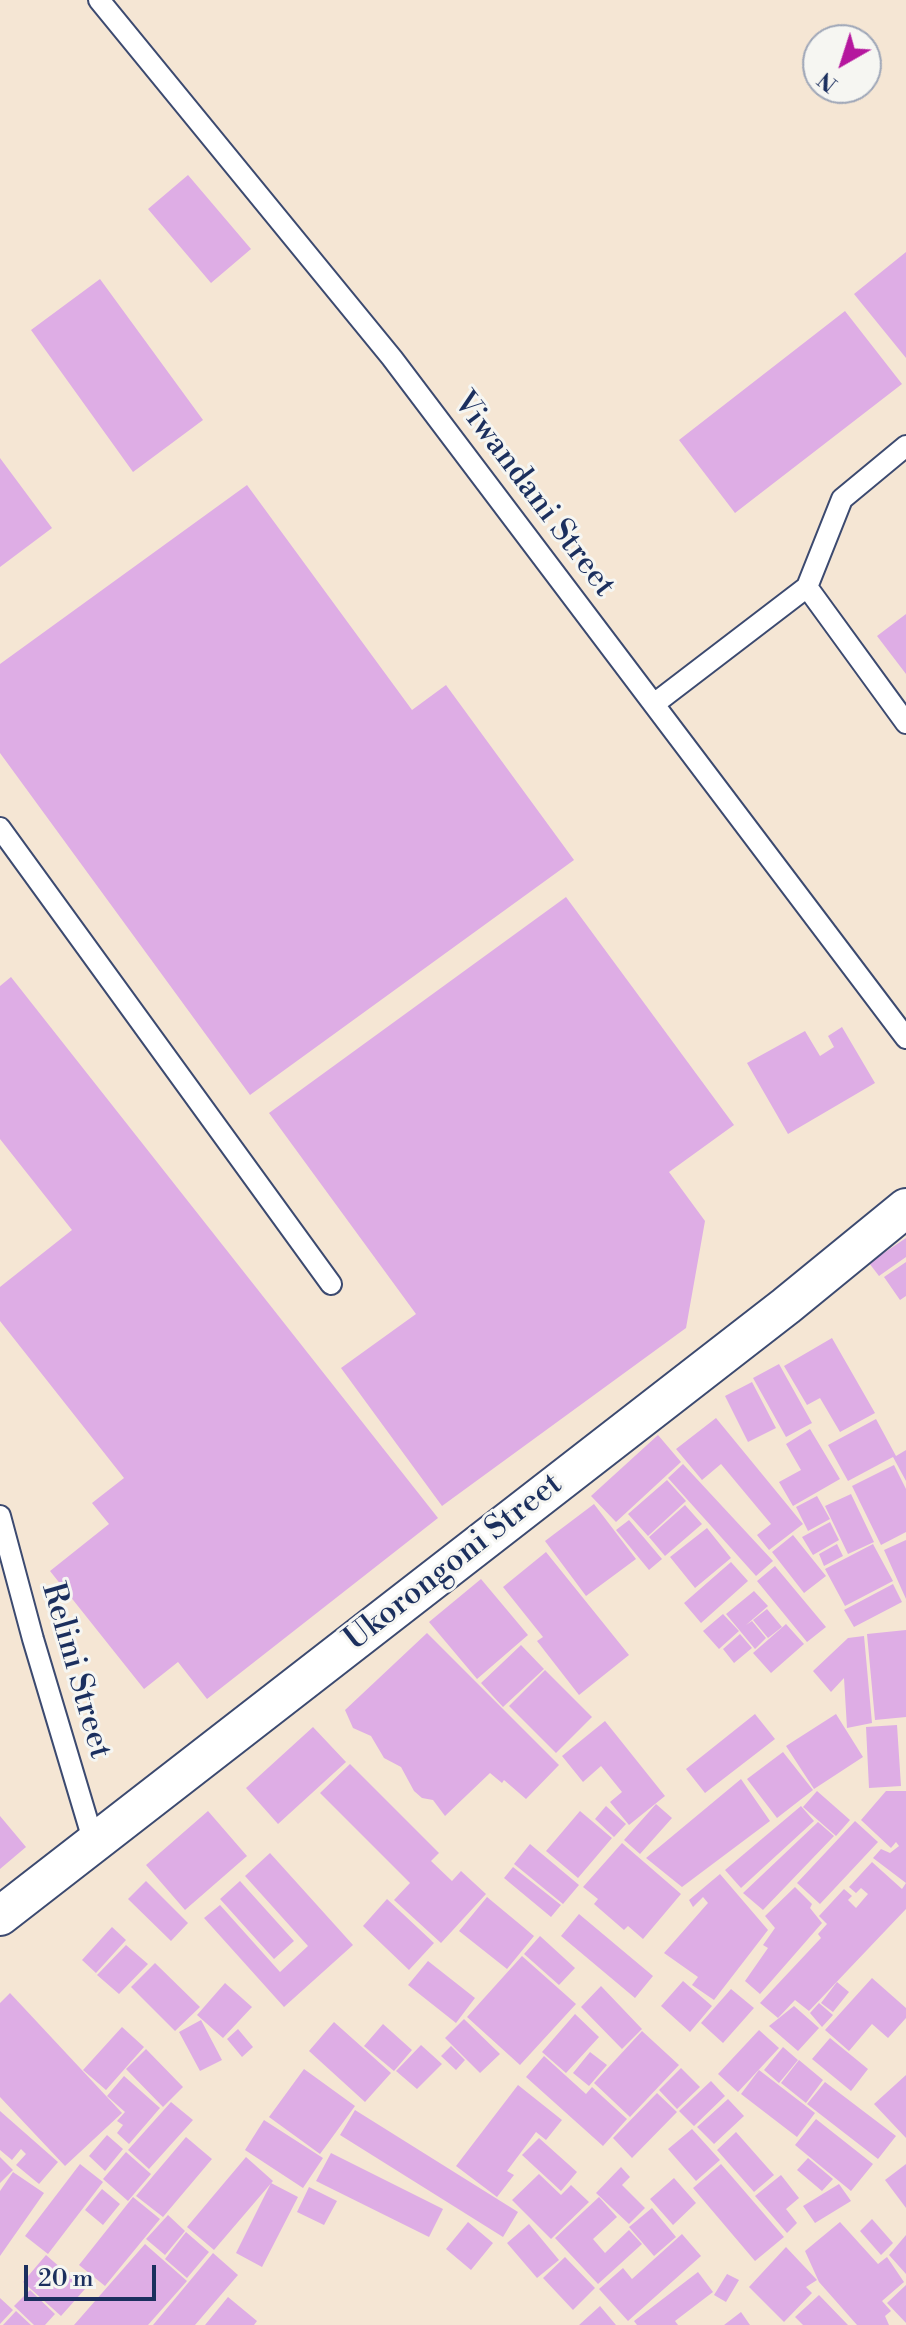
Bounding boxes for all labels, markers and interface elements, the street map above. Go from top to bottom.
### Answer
north arrow [802,24,882,104]
text: N [813,66,843,97]
street label: Viwandani Street [443,385,623,605]
street label: Ukorongoni Street [337,1466,571,1660]
street label: Relini Street [32,1579,118,1763]
scale bar [28,2249,160,2299]
text: 20 m [38,2264,94,2294]

